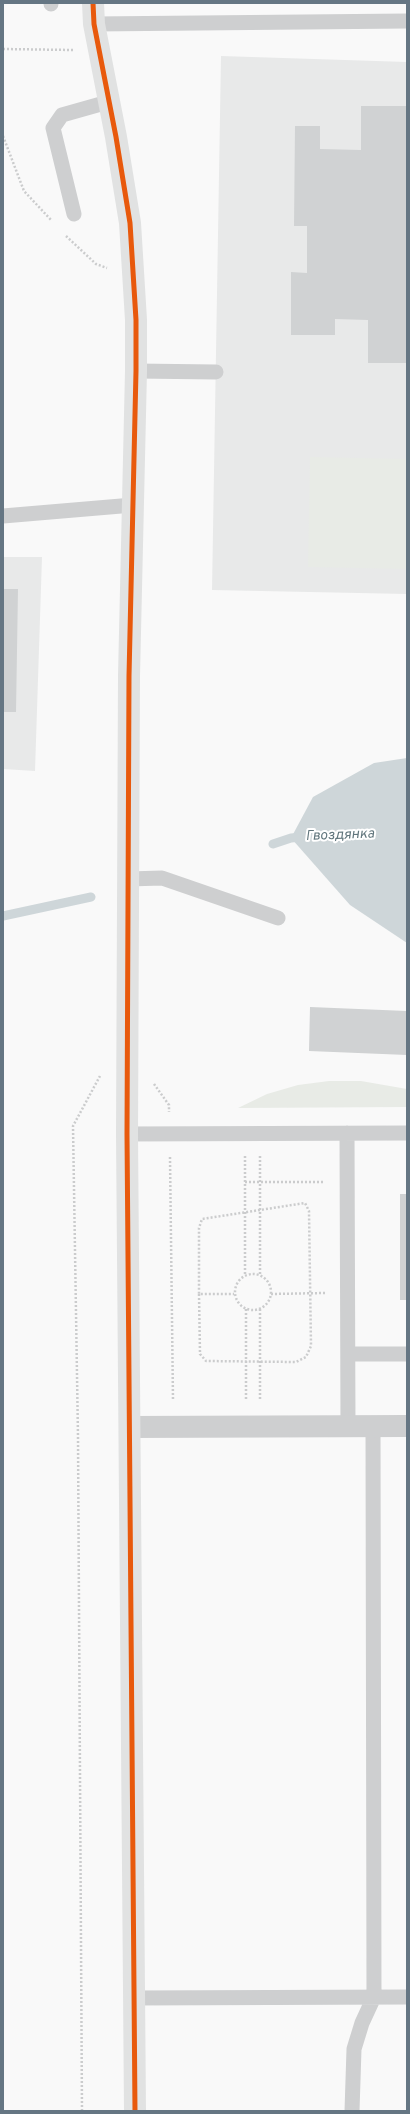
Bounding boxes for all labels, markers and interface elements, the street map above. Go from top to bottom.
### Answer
water label: Гвоздянка [305,826,375,846]

